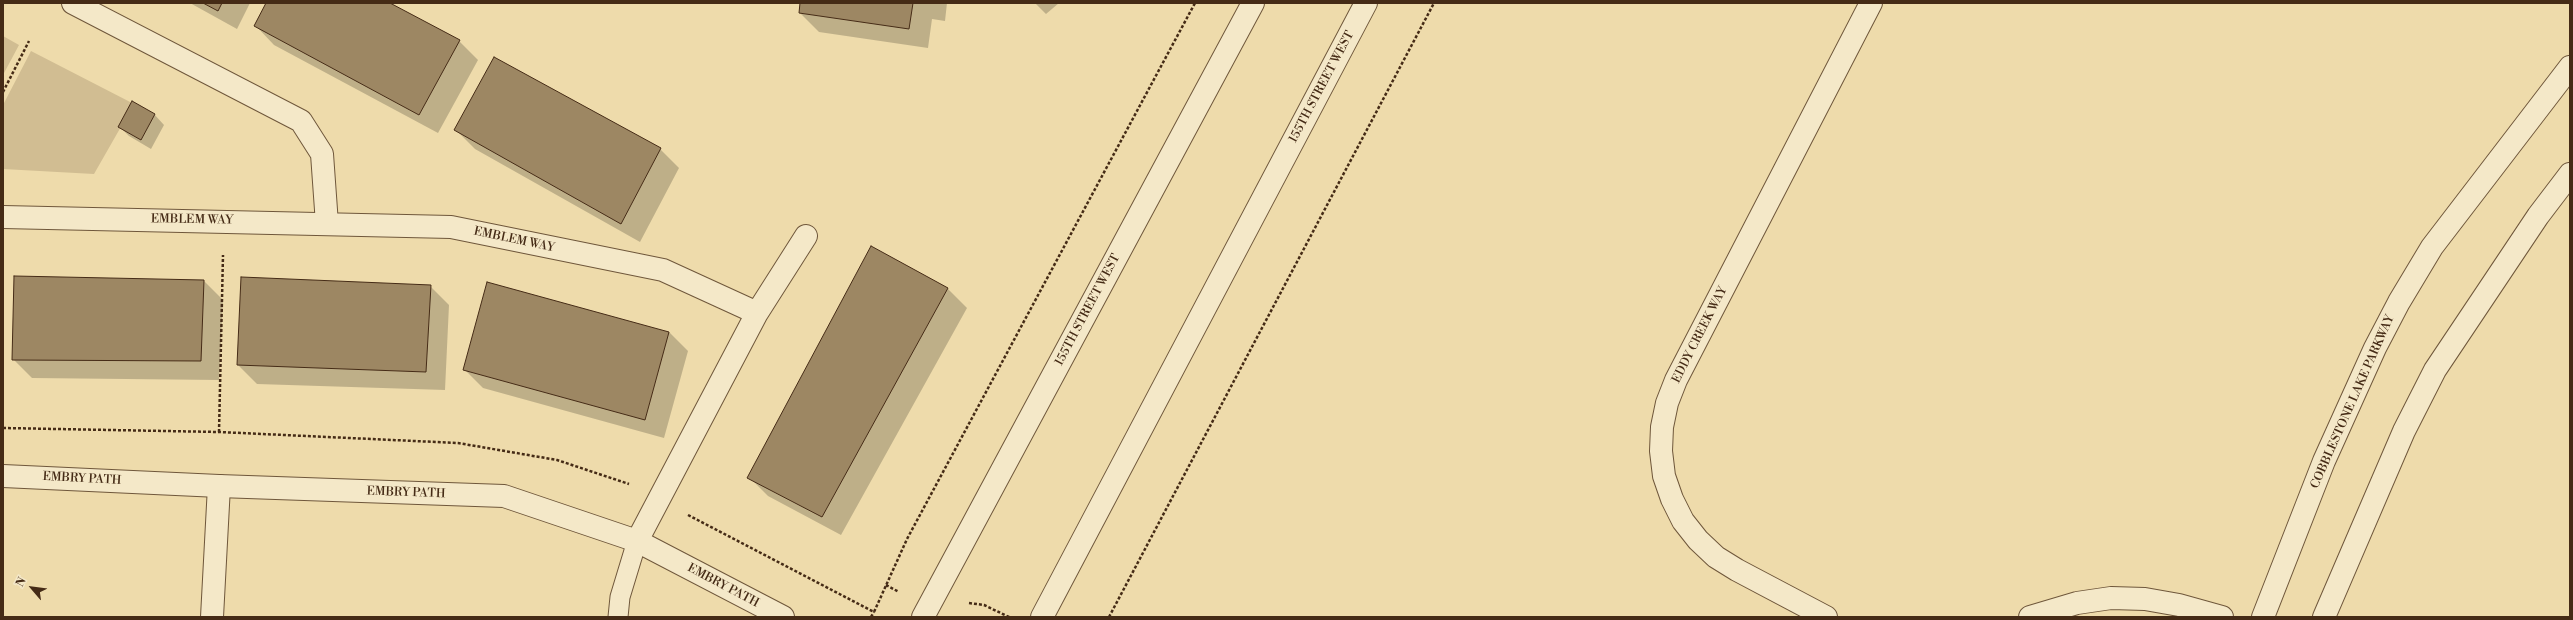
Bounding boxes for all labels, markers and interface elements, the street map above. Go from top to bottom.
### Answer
street label: 155TH STREET WEST [1286,29,1358,145]
street label: EMBLEM WAY [151,212,233,228]
street label: EMBLEM WAY [472,224,556,256]
street label: 155TH STREET WEST [1052,252,1124,368]
street label: EDDY CREEK WAY [1669,284,1731,386]
street label: COBBLESTONE LAKE PARKWAY [2308,313,2398,491]
street label: EMBRY PATH [42,470,122,488]
street label: EMBRY PATH [366,484,446,502]
street label: EMBRY PATH [685,561,761,611]
north arrow [12,568,52,608]
text: N [13,575,30,590]

